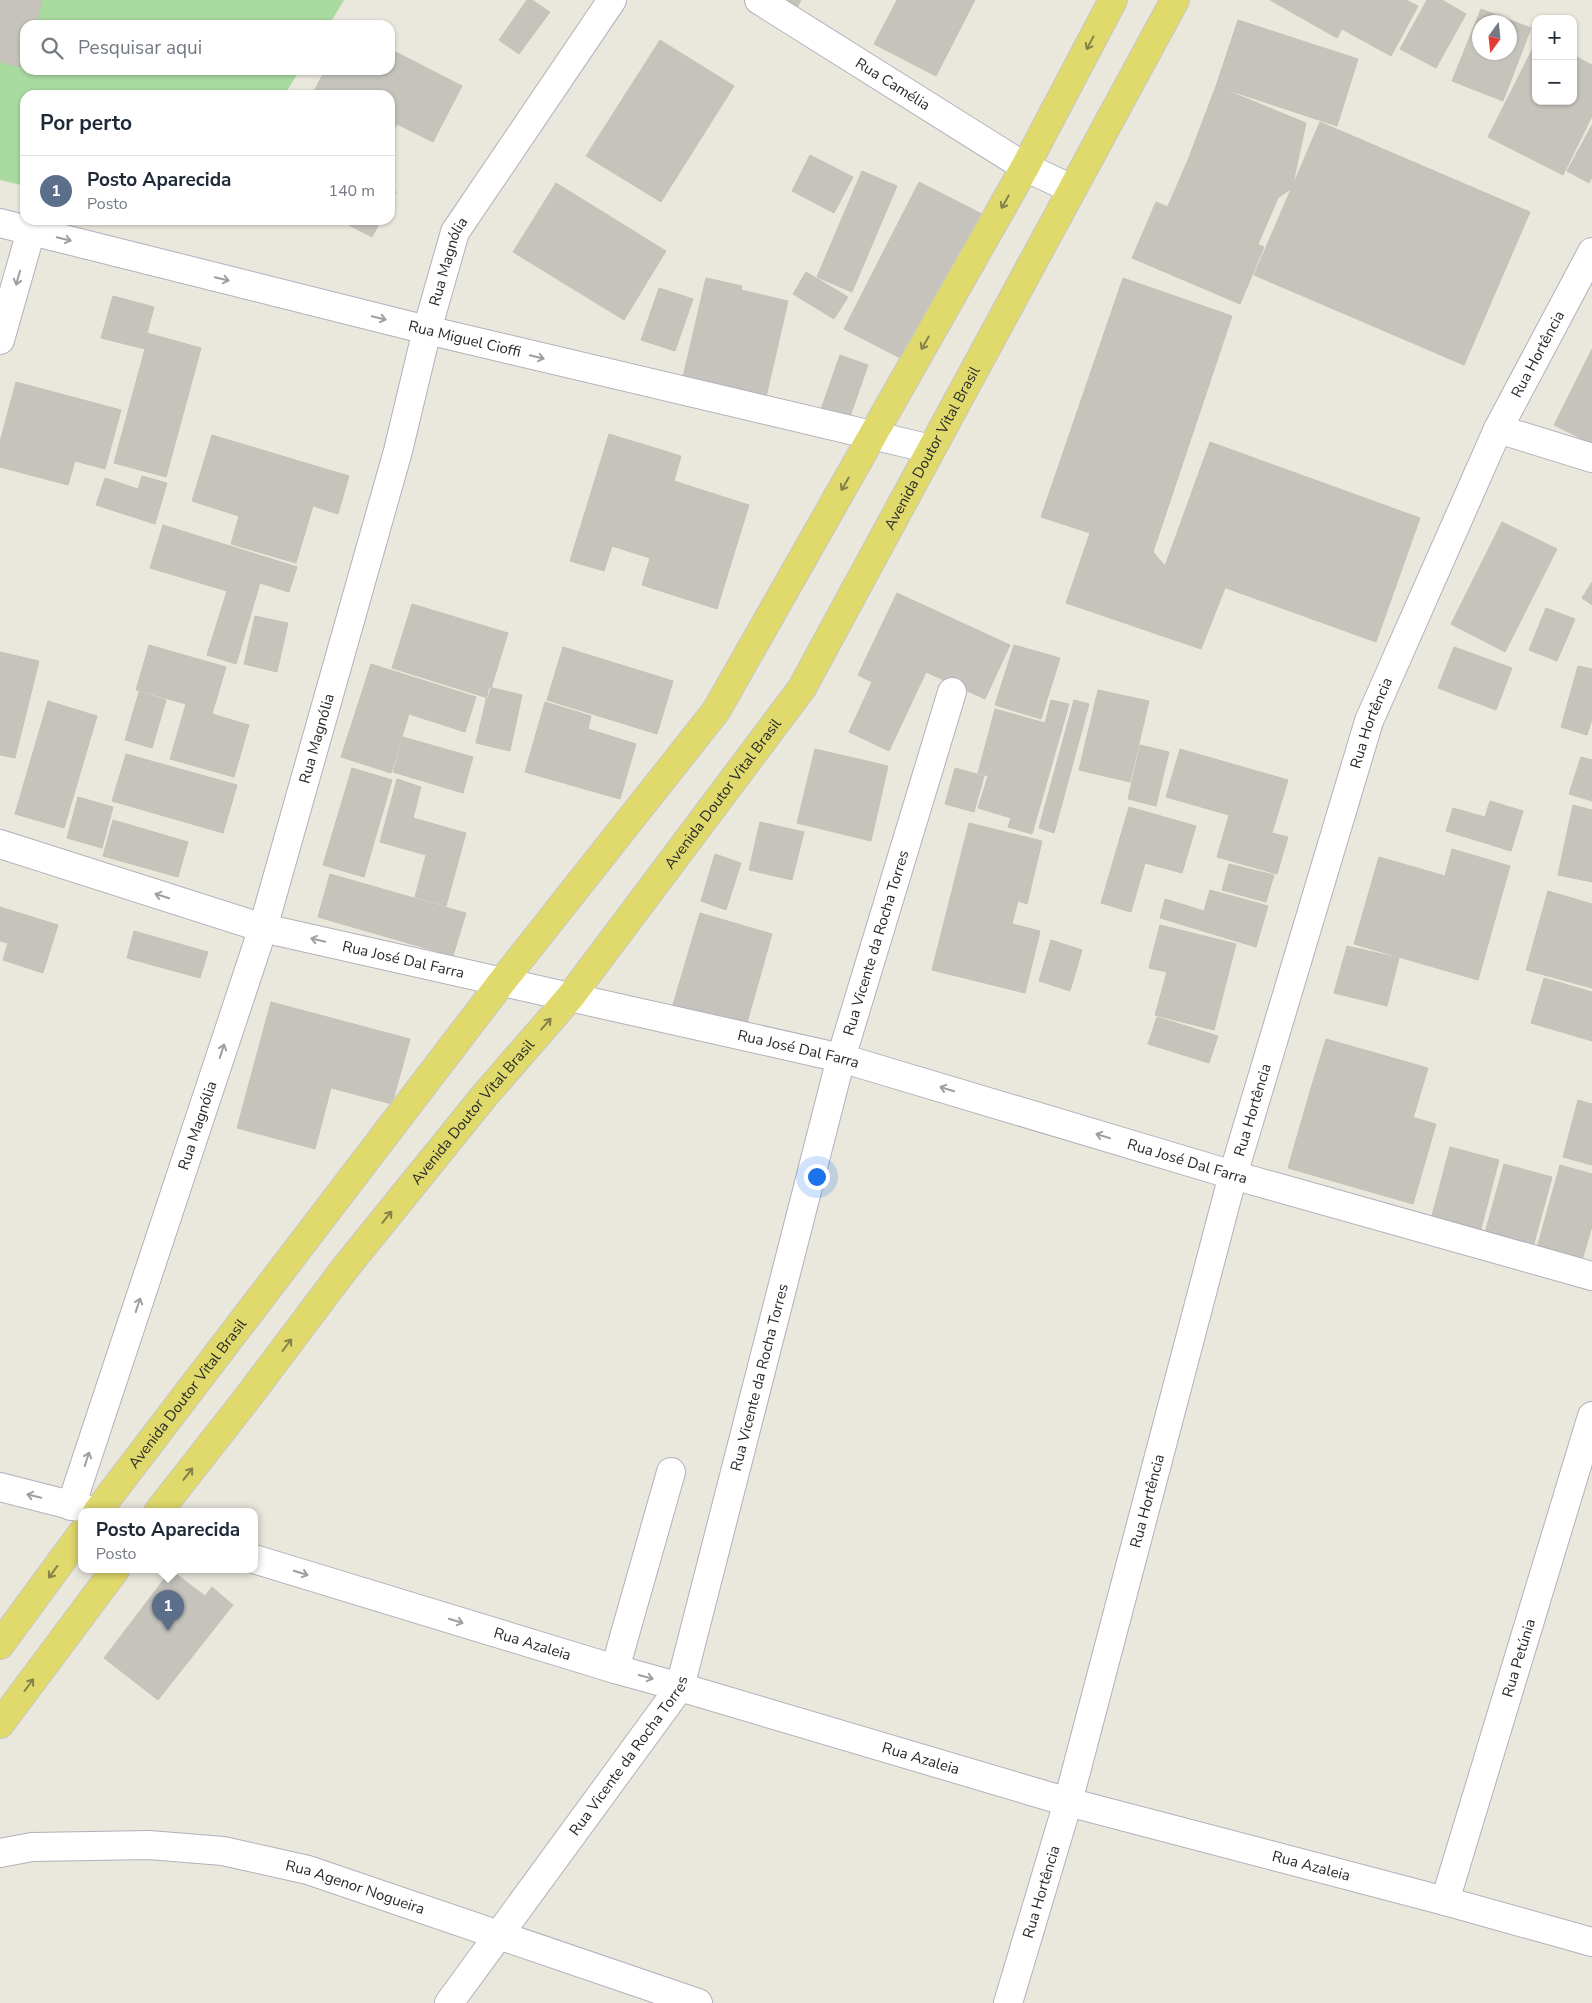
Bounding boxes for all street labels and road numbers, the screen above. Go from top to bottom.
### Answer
street label: Rua Camélia [852,53,934,115]
street label: Rua Magnólia [424,213,472,308]
street label: Rua Hortência [1506,307,1569,401]
street label: Rua Miguel Cioffi [406,316,523,362]
street label: Avenida Doutor Vital Brasil [880,362,985,533]
street label: Rua Hortência [1345,674,1397,771]
street label: Rua Magnólia [294,691,339,786]
street label: Avenida Doutor Vital Brasil [660,714,786,873]
street label: Rua Vicente da Rocha Torres [838,848,913,1038]
street label: Rua José Dal Farra [340,936,466,983]
street label: Rua José Dal Farra [736,1025,862,1073]
street label: Avenida Doutor Vital Brasil [406,1035,539,1189]
street label: Rua Hortência [1229,1061,1276,1159]
street label: Rua Magnólia [173,1078,222,1173]
street label: Rua José Dal Farra [1125,1134,1250,1189]
street label: Rua Vicente da Rocha Torres [726,1282,793,1473]
street label: Avenida Doutor Vital Brasil [124,1314,251,1472]
street label: Rua Hortência [1125,1452,1169,1550]
street label: Rua Petúnia [1497,1616,1540,1700]
street label: Rua Azaleia [491,1623,573,1665]
street label: Rua Vicente da Rocha Torres [565,1674,692,1840]
street label: Rua Azaleia [880,1737,962,1779]
street label: Rua Hortência [1018,1843,1064,1941]
street label: Rua Azaleia [1270,1846,1352,1886]
street label: Rua Agenor Nogueira [284,1855,427,1919]

